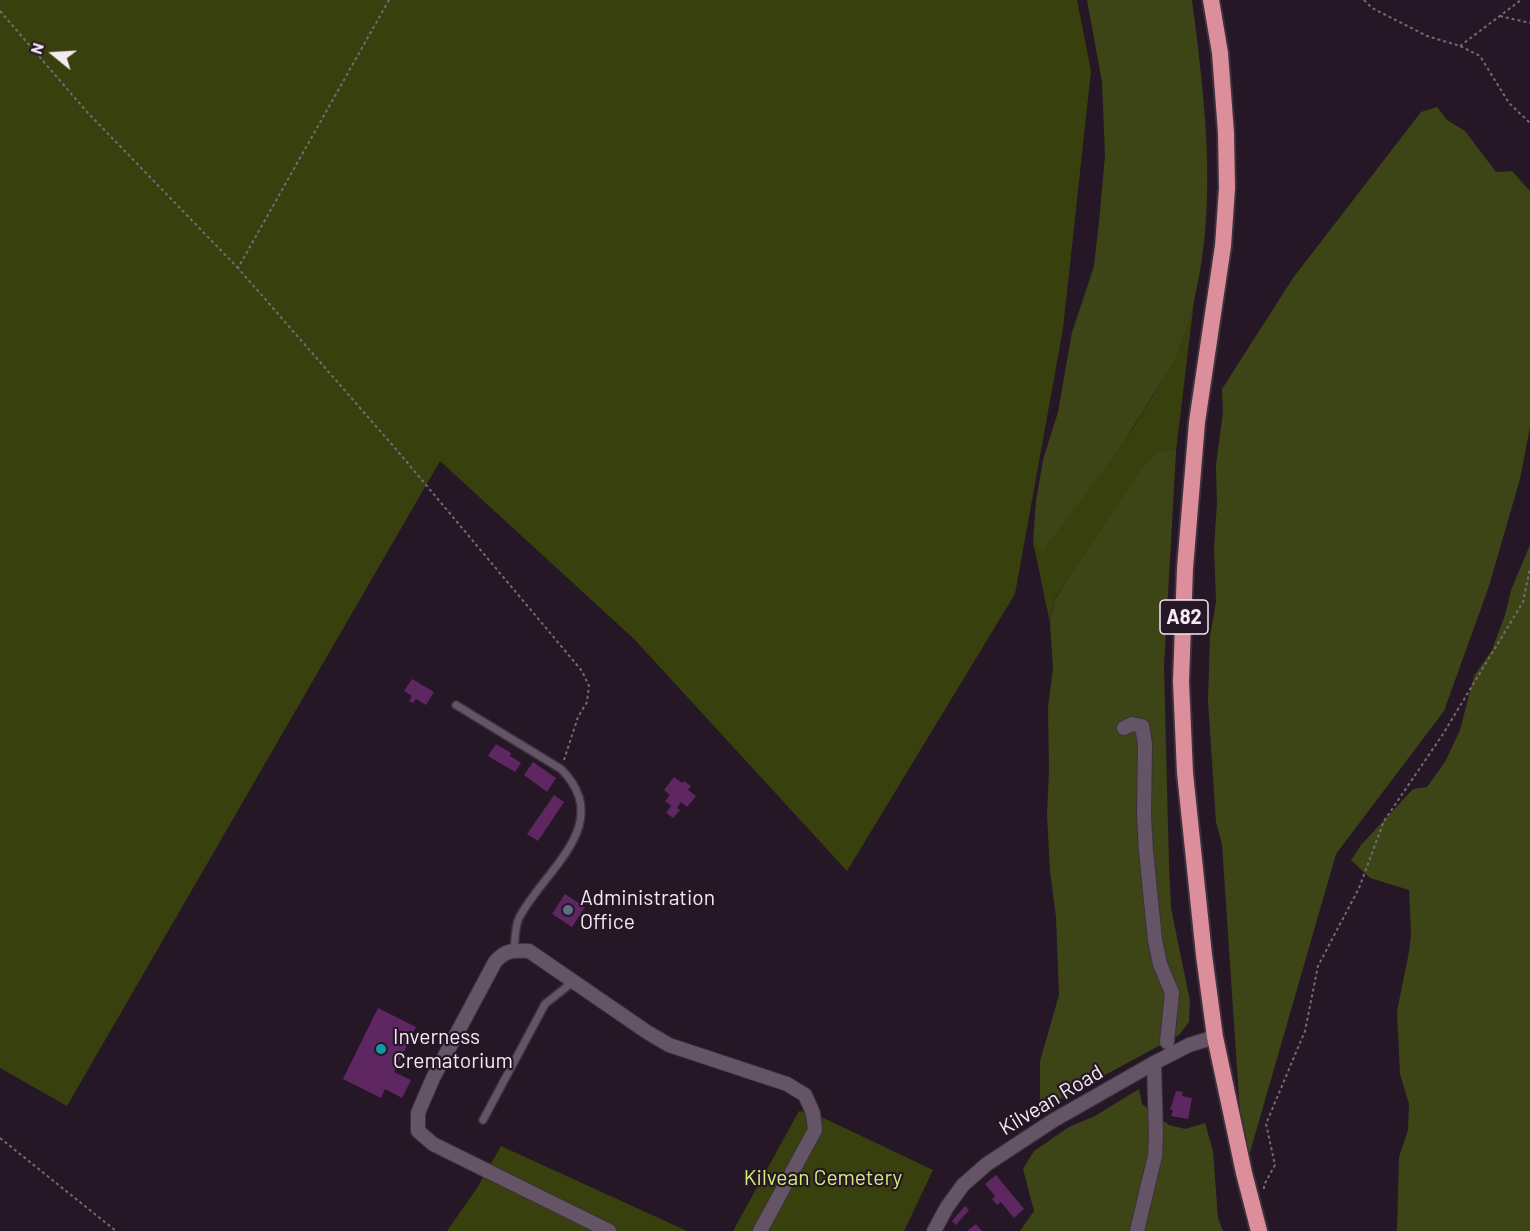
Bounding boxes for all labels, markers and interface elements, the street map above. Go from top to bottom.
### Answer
north arrow [24,24,84,84]
text: N [26,40,47,56]
road number: A82 [1160,600,1208,634]
place label: Administration Office [580,885,715,935]
marker: Administration Office [561,903,575,917]
place label: Inverness Crematorium [393,1024,513,1074]
marker: Inverness Crematorium [374,1042,388,1056]
street label: Kilvean Road [995,1059,1107,1141]
park label: Kilvean Cemetery [744,1165,902,1191]

